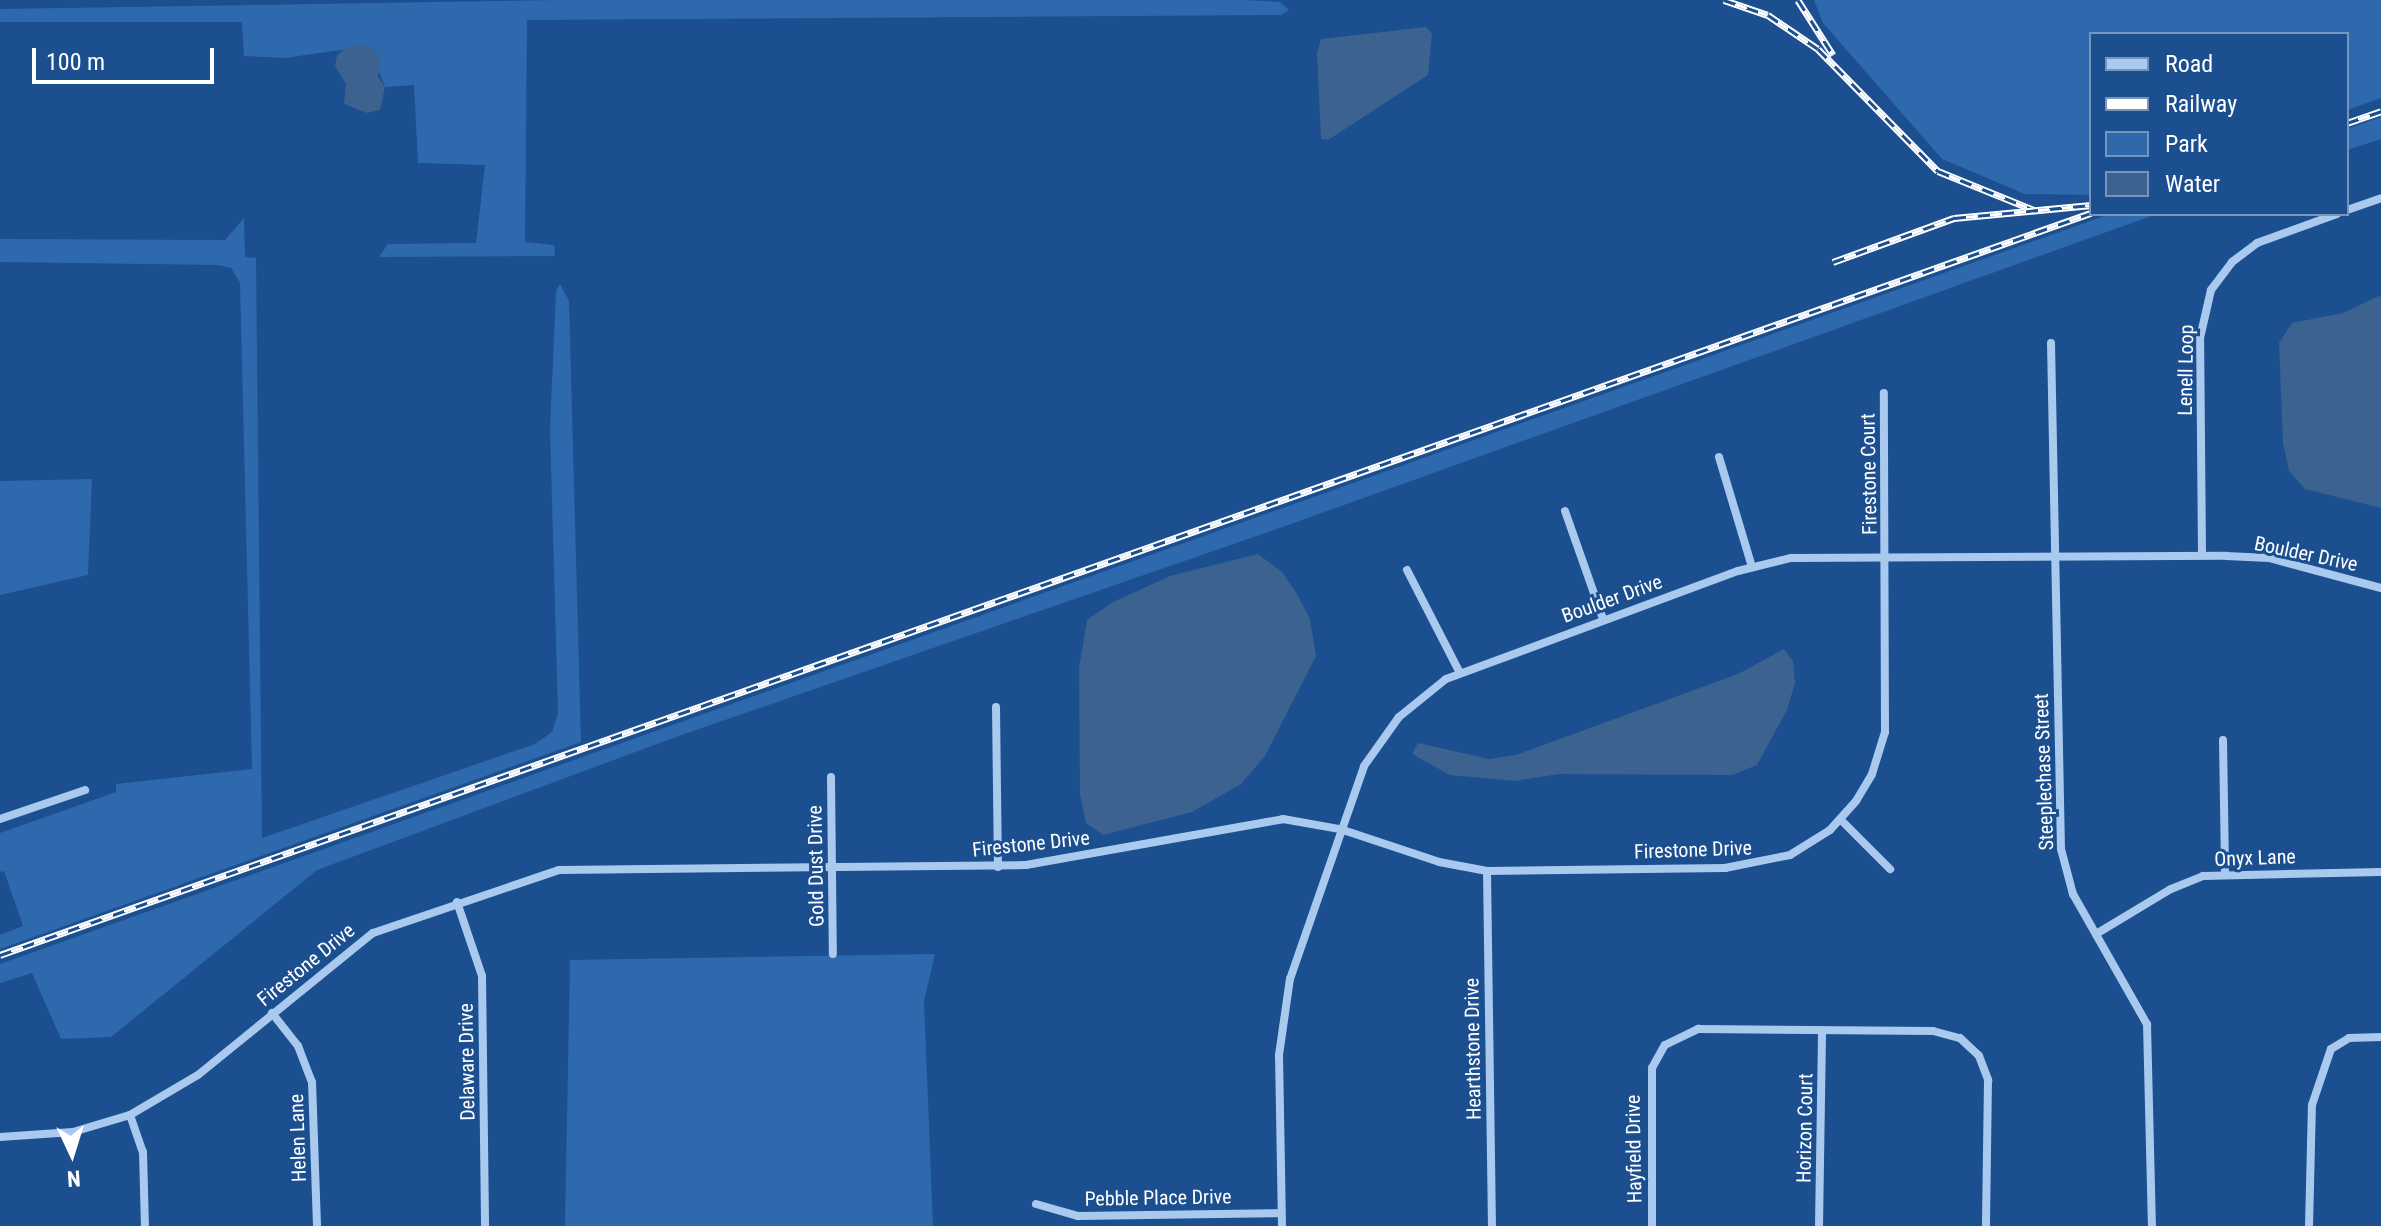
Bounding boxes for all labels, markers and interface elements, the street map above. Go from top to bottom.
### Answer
scale bar [36,32,218,82]
legend [2089,32,2349,216]
text: 100 m [46,48,105,76]
text: Road [2165,50,2213,78]
text: Railway [2165,90,2237,118]
text: Park [2165,130,2208,158]
text: Water [2165,170,2220,198]
street label: Lenell Loop [2173,324,2199,416]
street label: Firestone Court [1856,413,1882,535]
street label: Boulder Drive [2252,531,2360,577]
street label: Boulder Drive [1559,570,1665,628]
street label: Steeplechase Street [2029,693,2059,851]
street label: Gold Dust Drive [803,805,829,927]
street label: Firestone Drive [971,826,1091,862]
street label: Firestone Drive [1634,836,1752,864]
street label: Onyx Lane [2214,845,2296,871]
street label: Firestone Drive [253,919,359,1011]
street label: Hearthstone Drive [1460,978,1486,1120]
street label: Delaware Drive [454,1003,480,1121]
street label: Horizon Court [1792,1073,1818,1183]
street label: Helen Lane [284,1094,312,1182]
street label: Hayfield Drive [1621,1095,1647,1203]
north arrow [32,1114,112,1194]
text: N [66,1165,81,1191]
street label: Pebble Place Drive [1084,1185,1232,1211]

